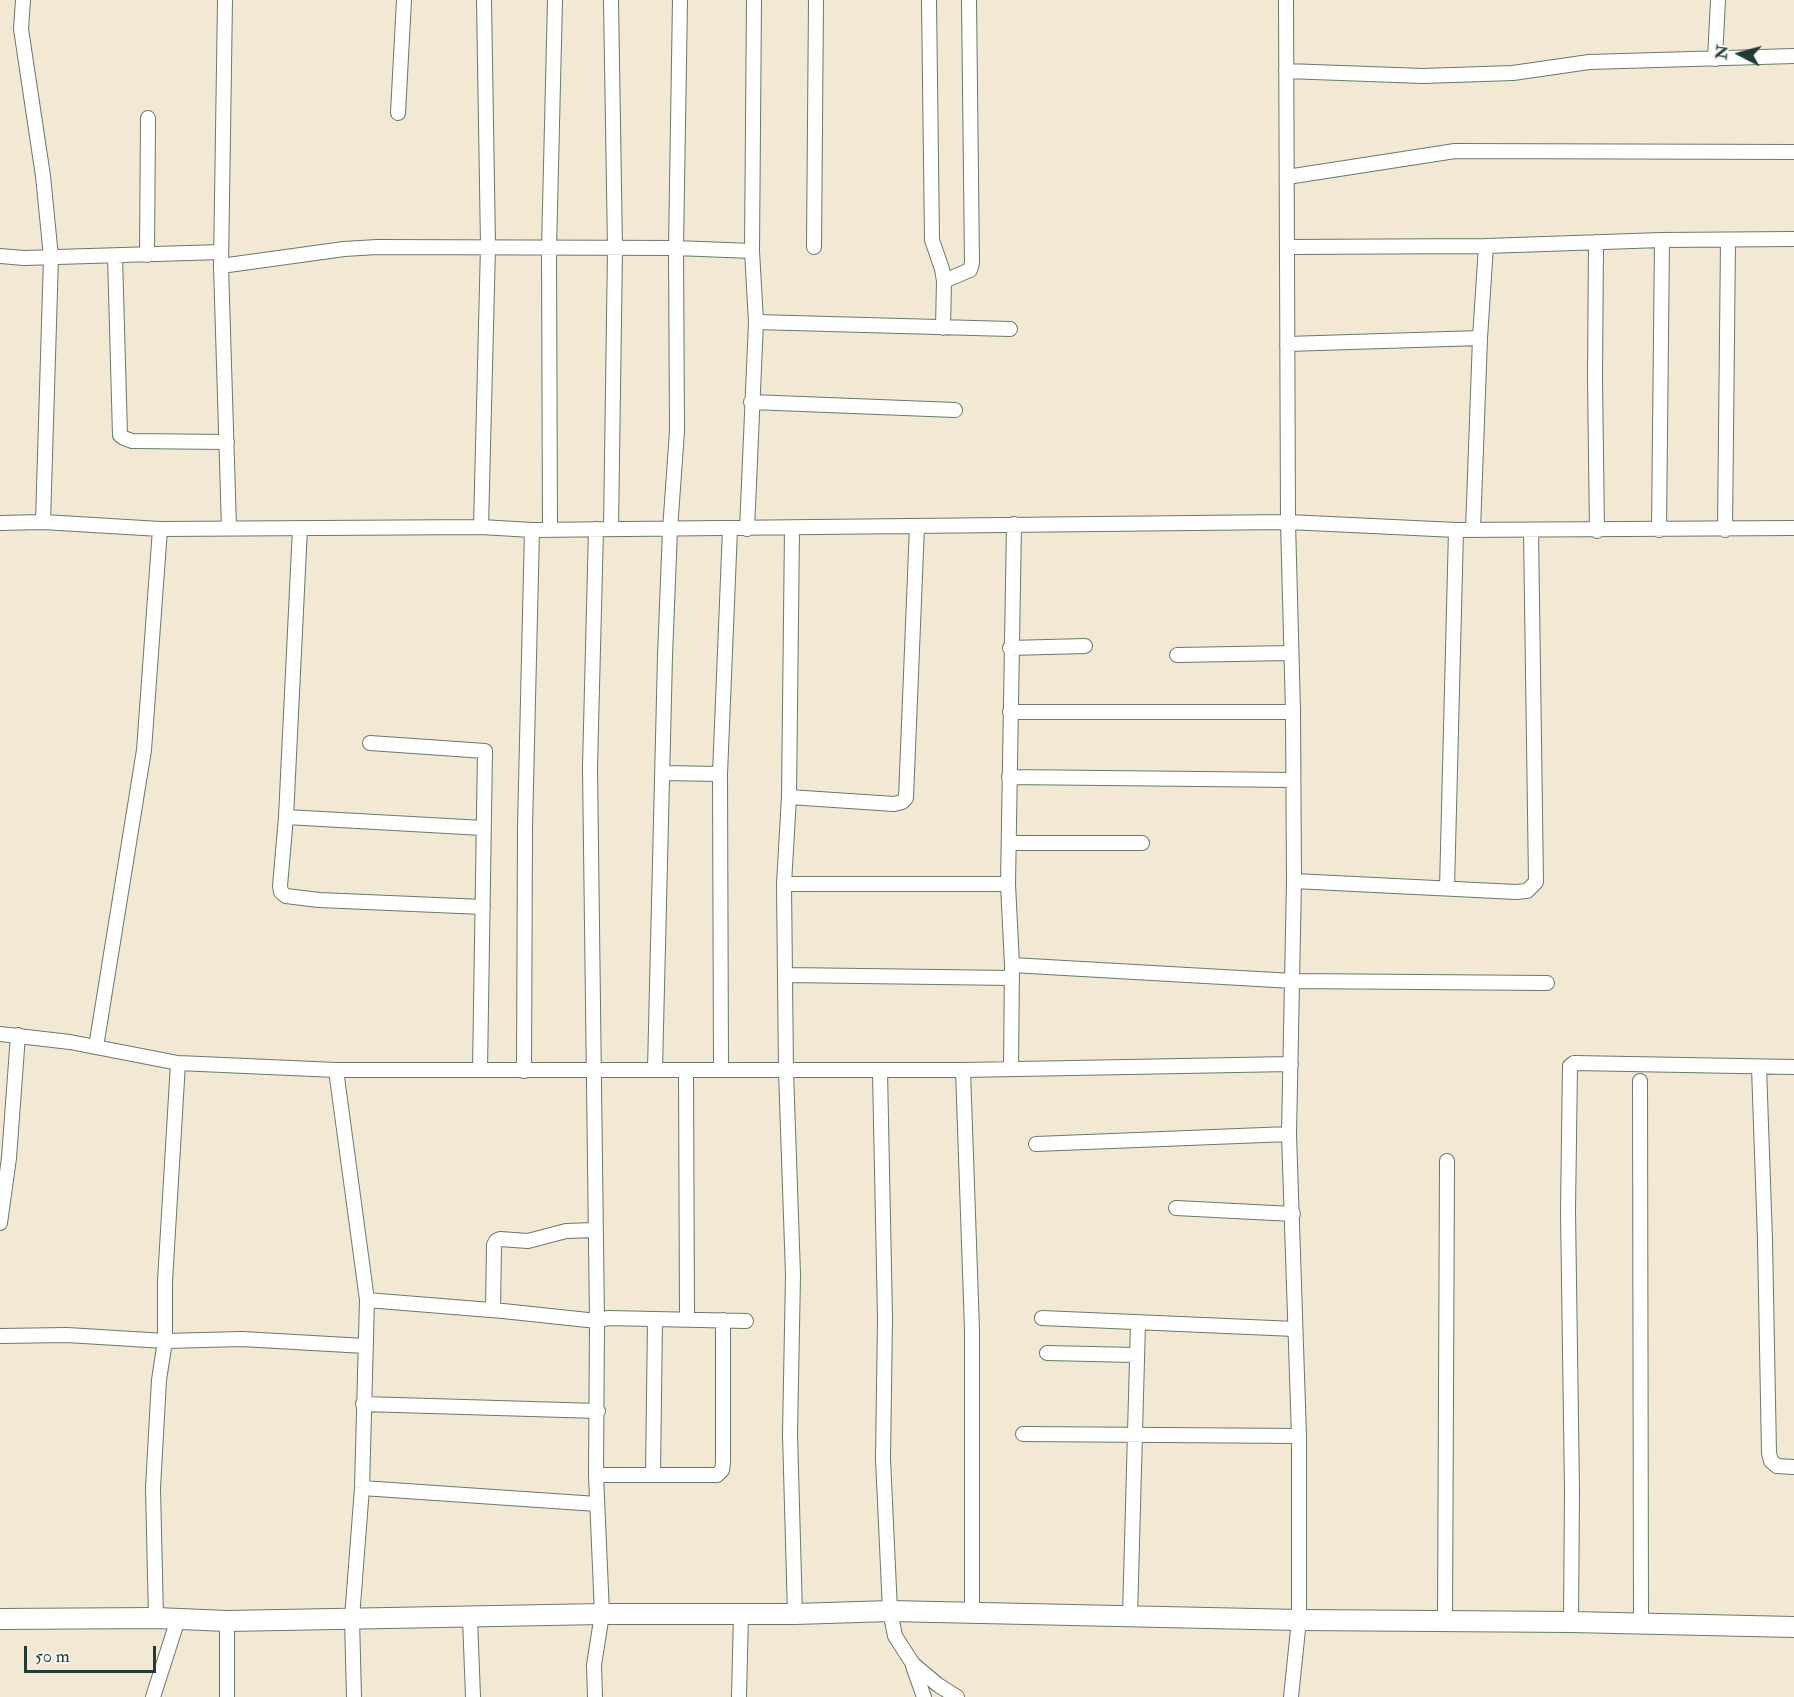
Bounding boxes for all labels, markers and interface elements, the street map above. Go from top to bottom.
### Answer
north arrow [1710,24,1770,84]
text: N [1711,44,1733,60]
scale bar [27,1634,159,1672]
text: 50 m [35,1645,70,1668]

